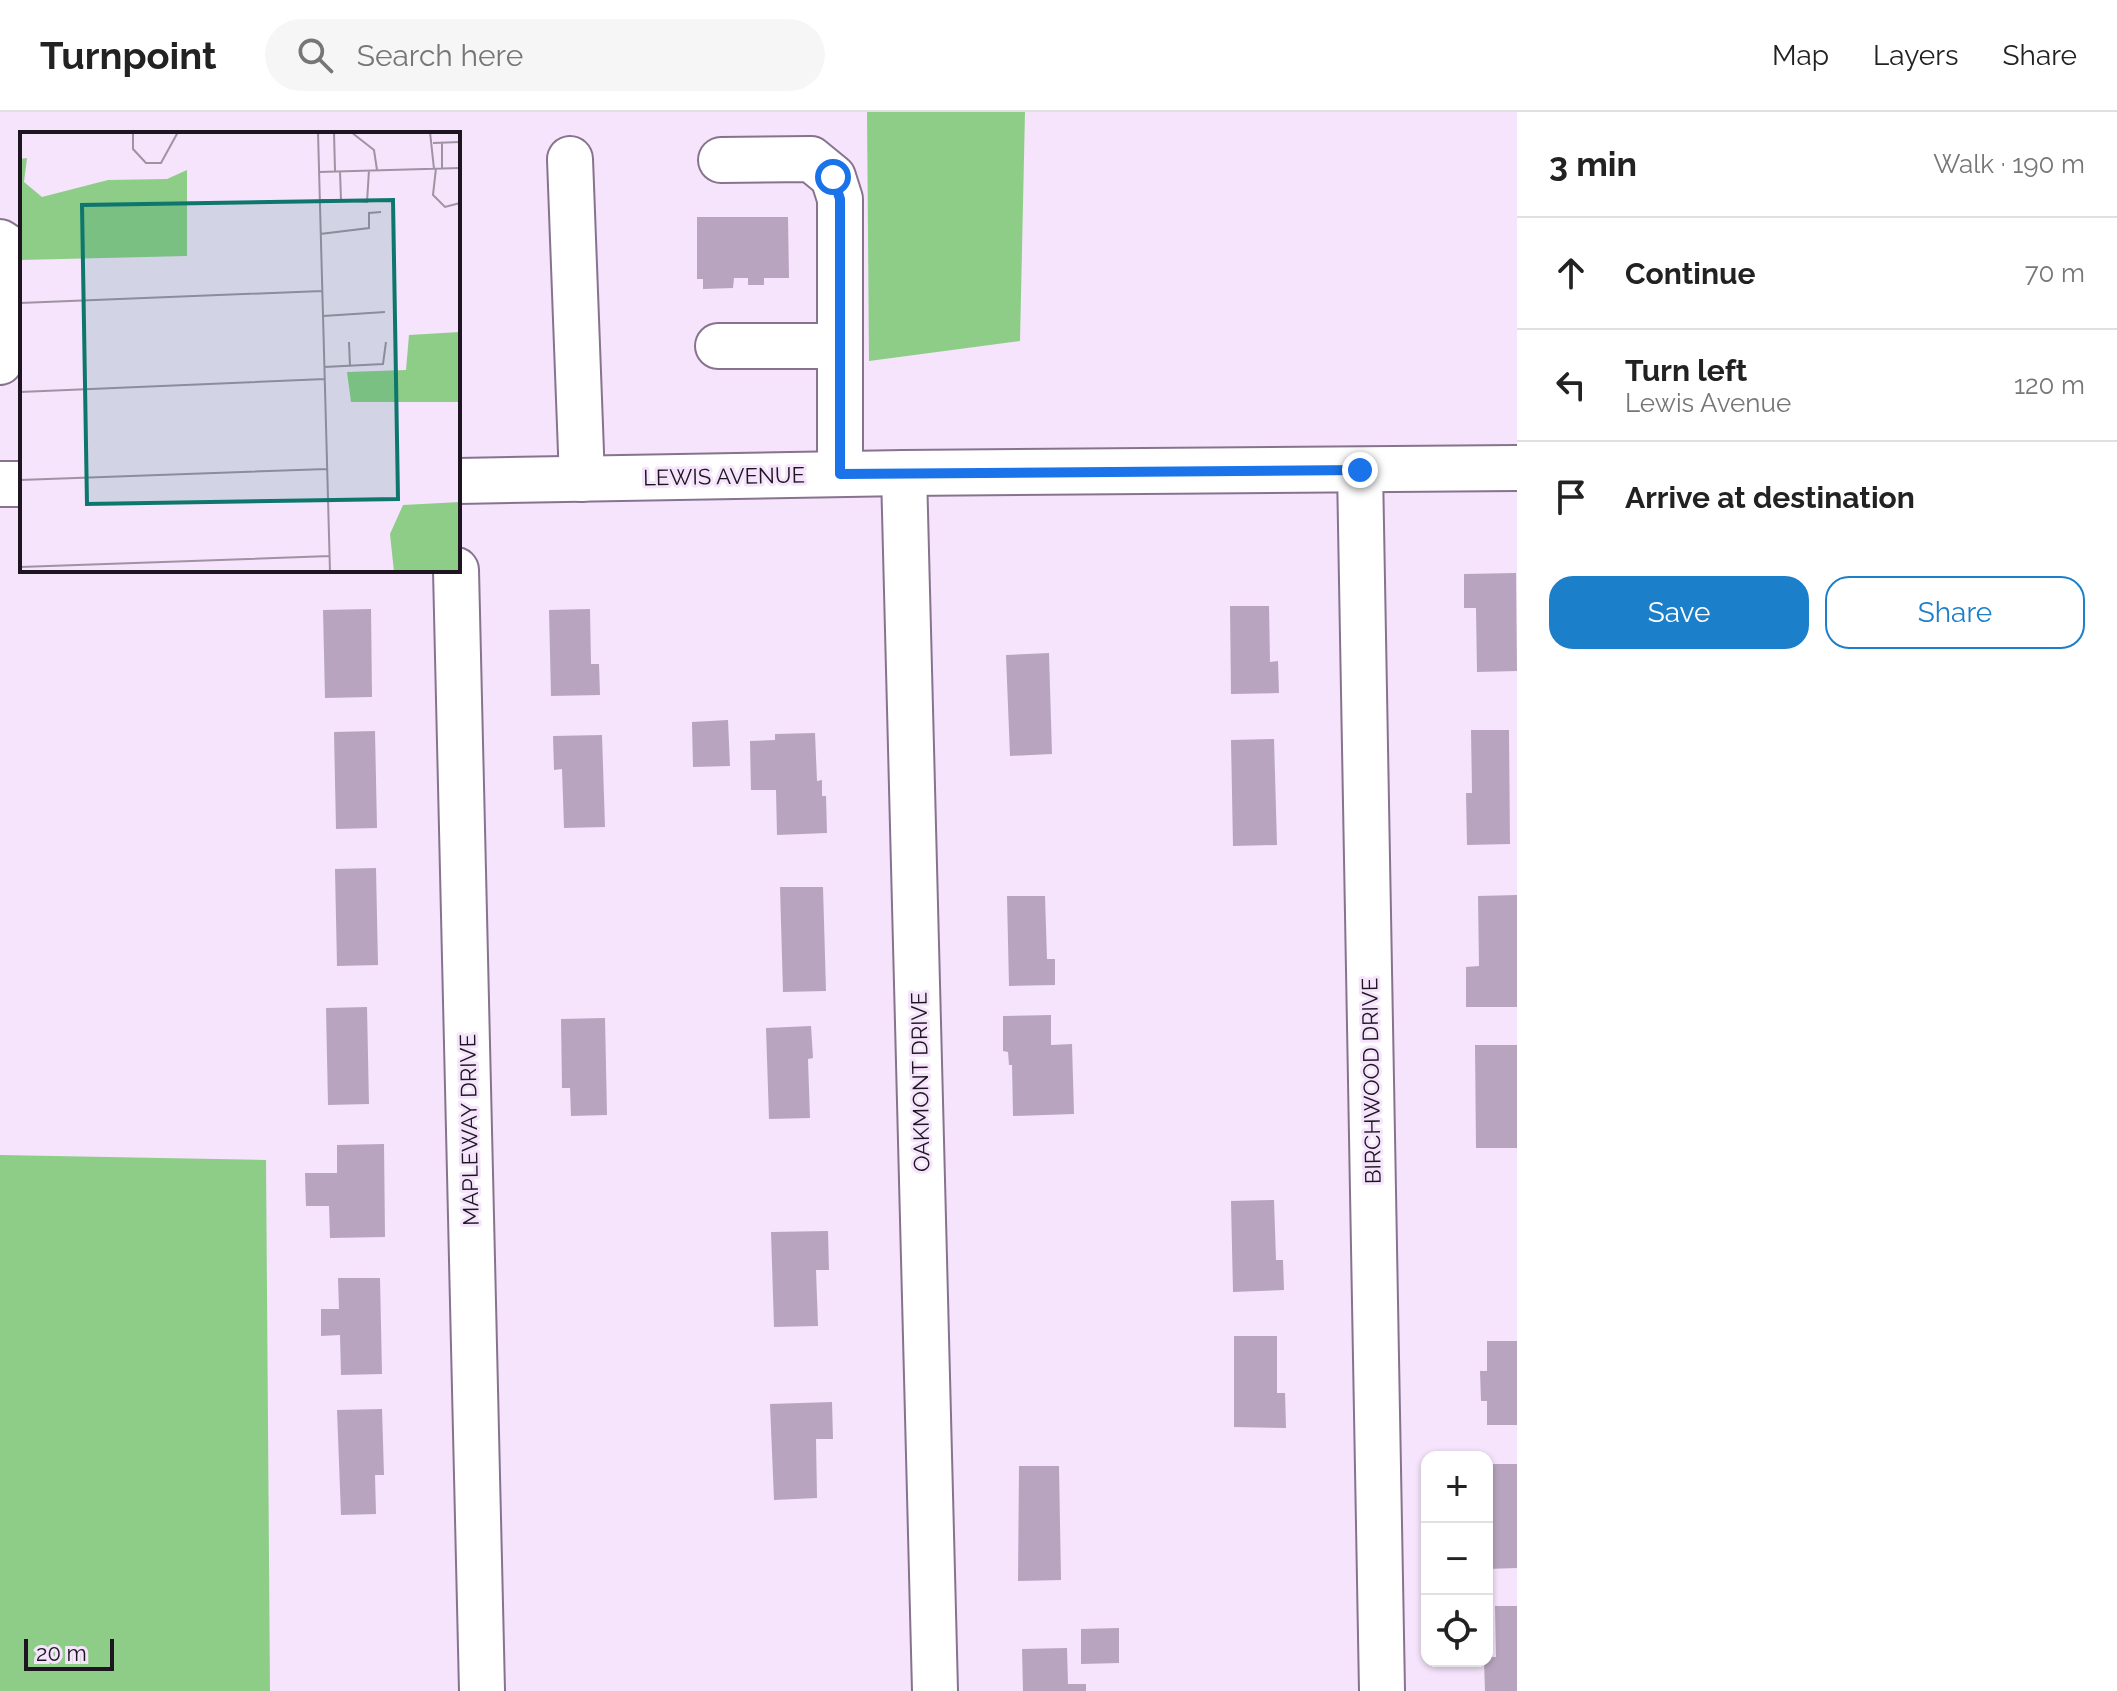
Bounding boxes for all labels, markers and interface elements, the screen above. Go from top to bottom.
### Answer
search box [265,19,825,91]
text: Turnpoint [40,33,217,78]
icon: search [293,33,337,77]
text: Search here [357,38,523,73]
text: Map [1772,39,1829,72]
text: Layers [1873,39,1959,72]
text: Share [2003,39,2077,72]
inset map [20,132,460,572]
text: 3 min [1549,144,1637,184]
text: Walk · 190 m [1933,149,2085,179]
route start [815,159,851,195]
icon: ahead [1549,251,1593,295]
text: Continue [1625,256,1756,291]
text: 70 m [2025,258,2085,288]
text: Turn left [1625,353,1747,388]
icon: left [1549,363,1593,407]
text: 120 m [2014,370,2085,400]
text: Lewis Avenue [1625,388,1791,418]
route end [1342,452,1378,488]
street label: LEWIS AVENUE [643,462,805,490]
icon: arrive [1549,475,1593,519]
text: Arrive at destination [1625,480,1915,515]
button: Save [1549,576,1809,649]
button: Share [1825,576,2085,649]
street label: BIRCHWOOD DRIVE [1356,978,1386,1184]
street label: OAKMONT DRIVE [905,992,935,1172]
street label: MAPLEWAY DRIVE [454,1034,484,1226]
map controls [1421,1451,1493,1667]
button: + [1421,1451,1493,1523]
button: − [1421,1523,1493,1595]
button: locate [1421,1595,1493,1667]
scale bar [24,1635,114,1671]
text: 20 m [36,1640,87,1666]

